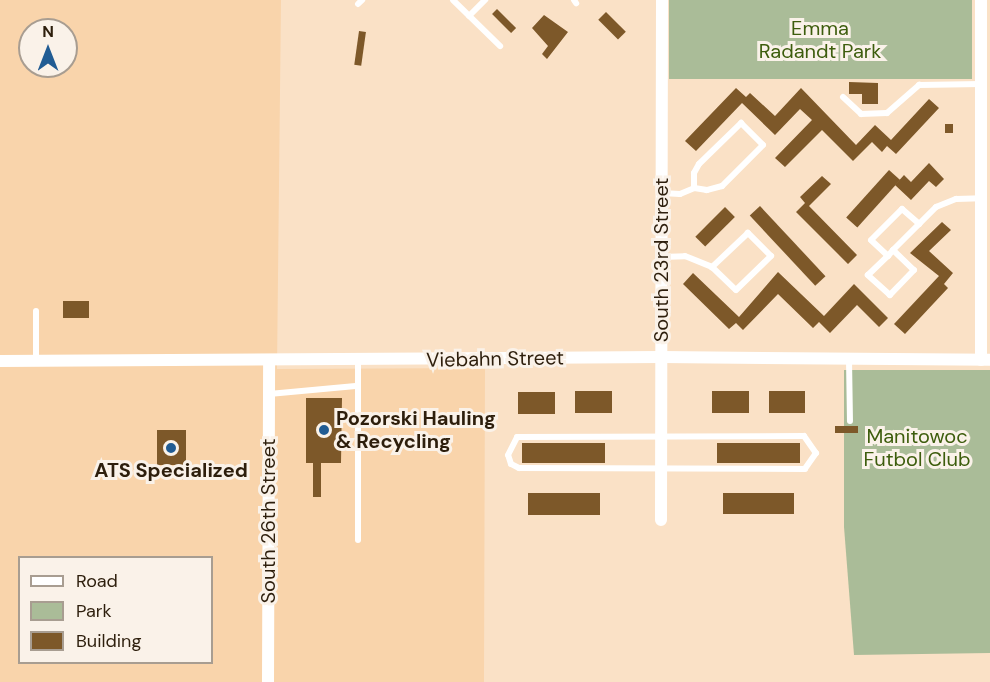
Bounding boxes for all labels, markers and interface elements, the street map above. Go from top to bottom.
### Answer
park label: Emma Radandt Park [759,16,881,63]
north arrow [18,18,78,78]
text: N [42,21,54,42]
street label: South 23rd Street [649,178,673,342]
street label: Viebahn Street [426,346,564,372]
place label: Pozorski Hauling & Recycling [336,406,496,453]
marker: Pozorski Hauling & Recycling [317,423,331,437]
park label: Manitowoc Futbol Club [864,425,970,472]
street label: South 26th Street [256,439,280,603]
marker: ATS Specialized [164,441,178,455]
place label: ATS Specialized [94,458,248,482]
legend [18,556,213,664]
text: Road [76,569,118,593]
text: Park [76,599,112,623]
text: Building [76,629,141,653]

